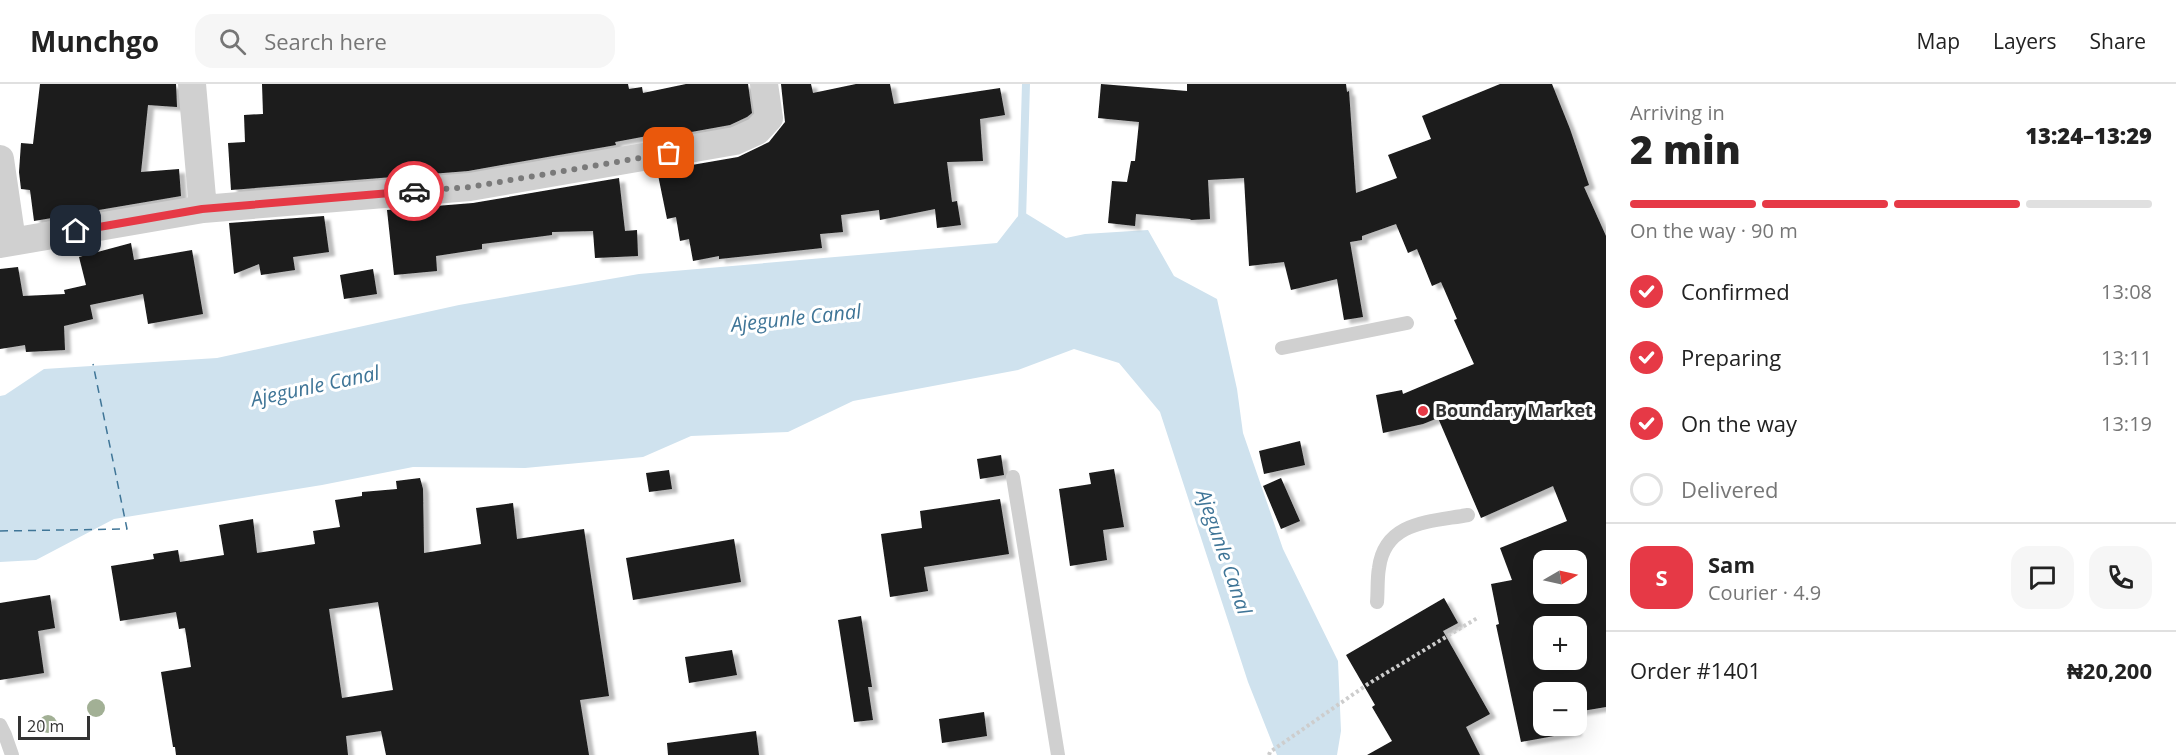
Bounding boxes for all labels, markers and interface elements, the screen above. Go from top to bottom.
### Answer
search box [195,14,615,68]
text: Munchgo [30,22,159,60]
icon: search [216,25,249,58]
text: Search here [264,26,387,56]
text: Map [1917,27,1960,55]
text: Layers [1993,27,2057,55]
text: Share [2090,27,2146,55]
text: Arriving in [1630,99,1725,126]
text: 13:24–13:29 [2025,120,2152,150]
text: 2 min [1630,122,1741,175]
pin [643,127,694,178]
icon: bag [652,136,685,169]
courier [384,161,444,221]
icon: car [398,175,431,208]
pin [50,205,101,256]
icon: home [59,214,92,247]
text: On the way · 90 m [1630,217,1798,244]
icon: check [1630,275,1663,308]
text: Confirmed [1681,276,1790,306]
text: 13:08 [2101,278,2152,305]
water label: Ajegunle Canal [727,297,863,338]
icon: check [1630,341,1663,374]
text: Preparing [1681,342,1781,372]
text: 13:11 [2101,344,2152,371]
water label: Ajegunle Canal [246,359,383,413]
place label: Boundary Market [1435,398,1593,422]
marker: Boundary Market [1416,404,1430,418]
icon: check [1630,407,1663,440]
text: On the way [1681,408,1797,438]
text: 13:19 [2101,410,2152,437]
text: Delivered [1681,474,1779,504]
water label: Ajegunle Canal [1190,484,1259,619]
button: chat [2011,546,2074,609]
button: phone [2089,546,2152,609]
text: Sam [1708,549,1755,579]
north arrow [1533,550,1587,604]
map controls [1533,550,1587,736]
text: S [1655,562,1668,592]
text: Courier · 4.9 [1708,579,1821,606]
button: + [1533,616,1587,670]
text: Order #1401 [1630,655,1761,685]
text: ₦20,200 [2067,655,2152,685]
button: − [1533,682,1587,736]
scale bar [18,713,90,740]
text: 20 m [27,715,64,737]

